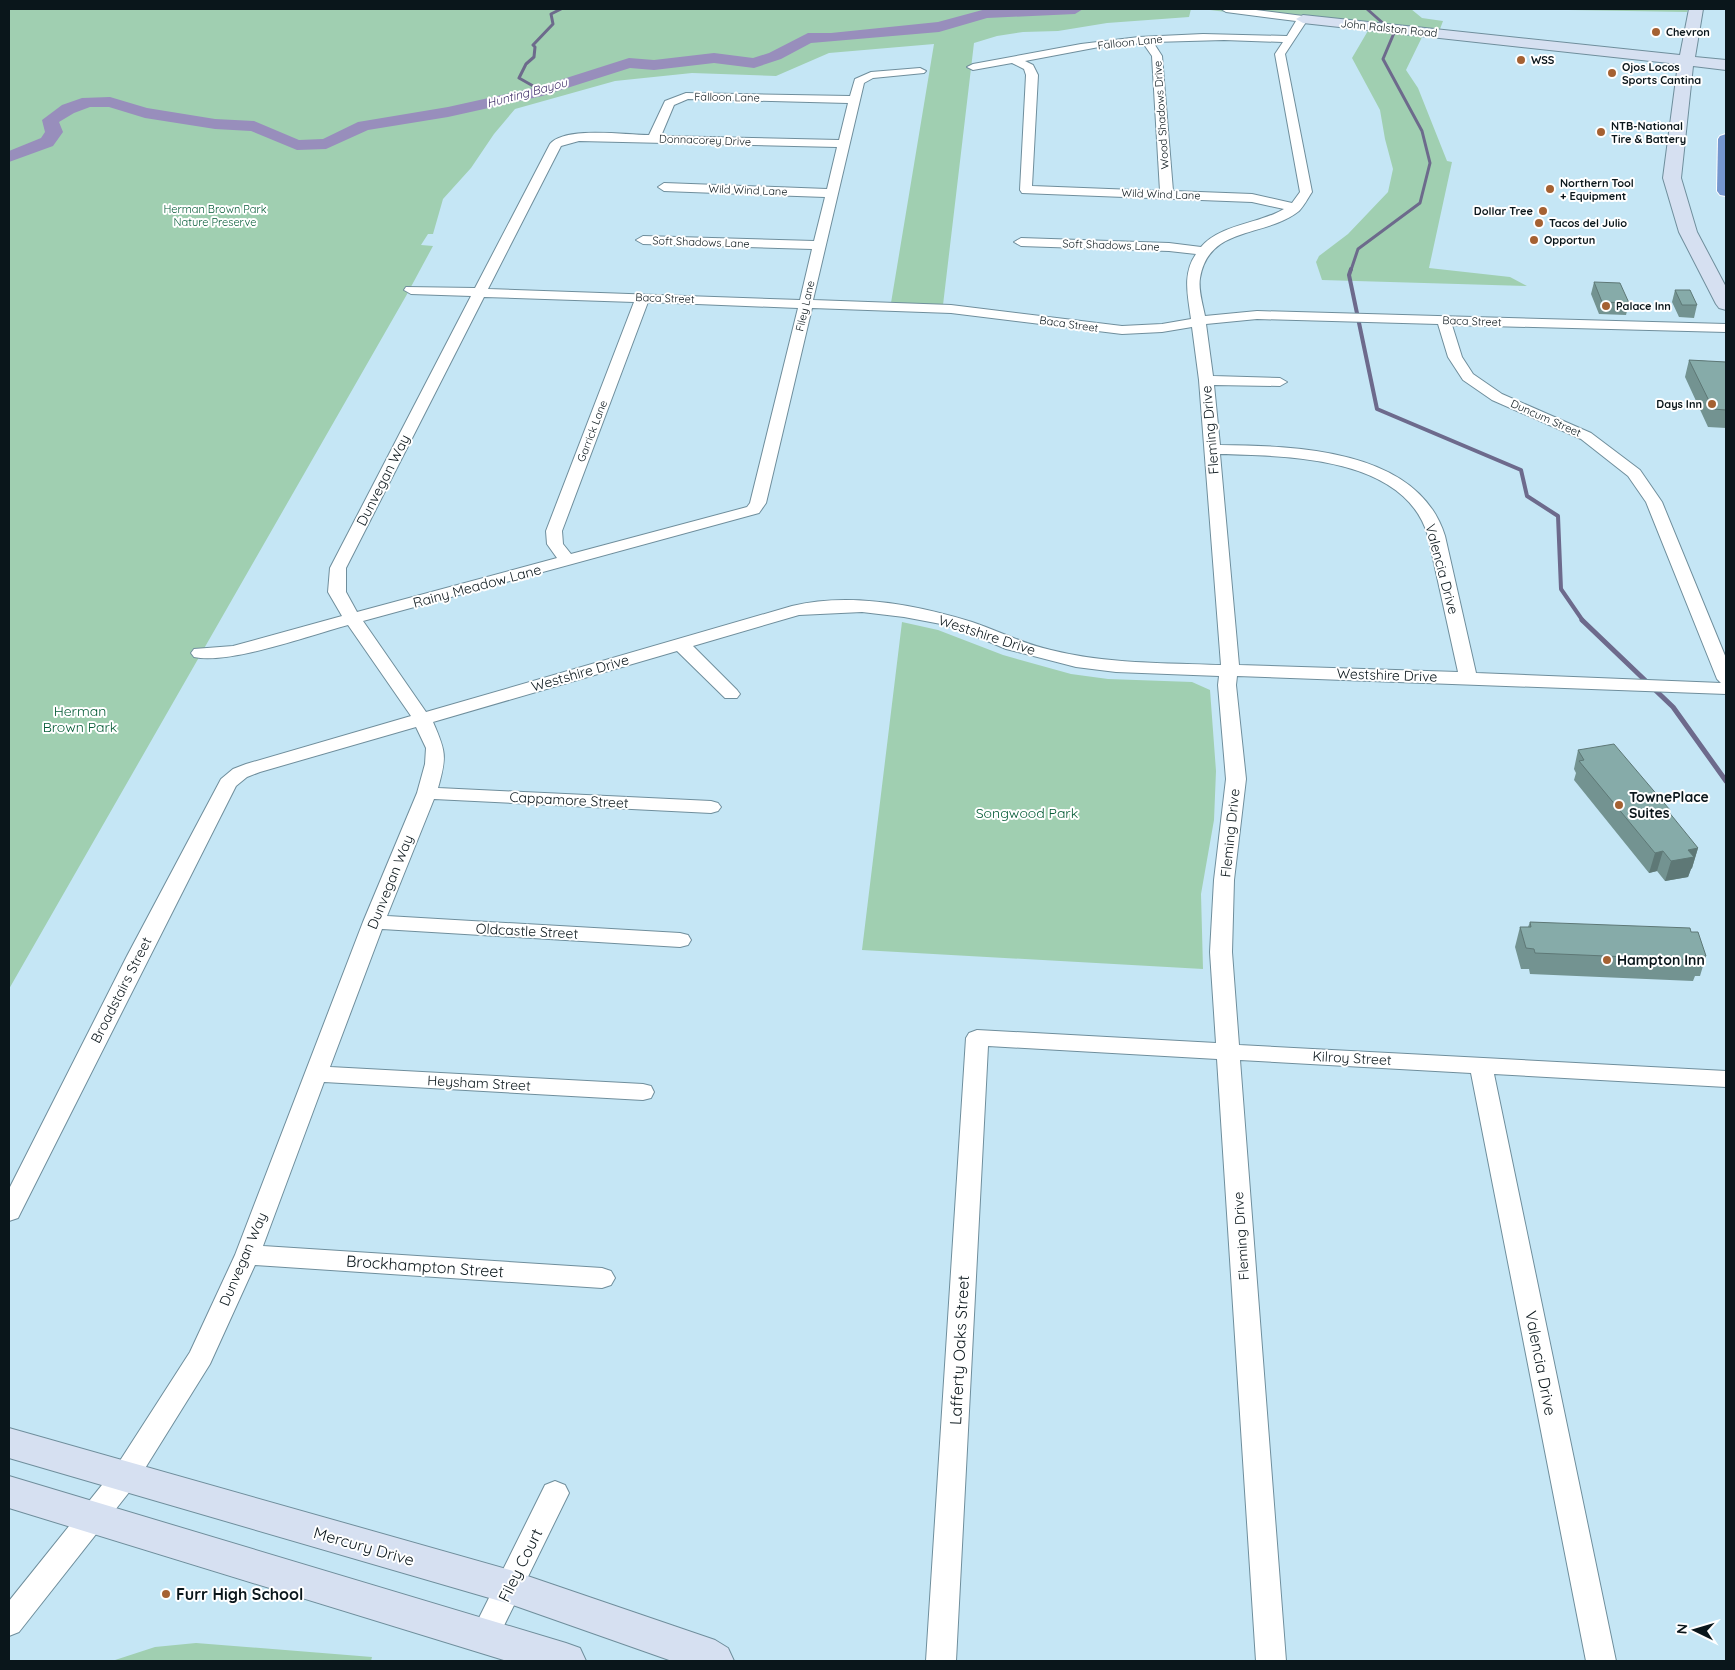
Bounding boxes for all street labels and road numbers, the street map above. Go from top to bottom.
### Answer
street label: John Ralston Road [1340,16,1438,40]
street label: Falloon Lane [1097,32,1163,52]
street label: Wood Shadows Drive [1150,60,1172,170]
street label: Falloon Lane [694,89,760,105]
street label: Donnacorey Drive [659,131,751,149]
street label: Wild Wind Lane [708,182,788,198]
street label: Wild Wind Lane [1121,186,1201,202]
street label: Soft Shadows Lane [652,233,750,251]
street label: Soft Shadows Lane [1062,236,1160,254]
street label: Filey Lane [792,279,818,333]
street label: Baca Street [635,290,695,306]
street label: Baca Street [1039,313,1100,335]
street label: Baca Street [1442,313,1502,329]
street label: Fleming Drive [1197,385,1223,475]
street label: Duncum Street [1509,396,1584,440]
street label: Garrick Lane [574,398,610,464]
street label: Dunvegan Way [352,431,414,529]
street label: Valencia Drive [1421,522,1463,616]
street label: Rainy Meadow Lane [411,560,543,612]
street label: Westshire Drive [936,611,1038,659]
street label: Westshire Drive [529,650,631,696]
street label: Westshire Drive [1336,664,1438,686]
street label: Cappamore Street [509,788,629,812]
street label: Fleming Drive [1216,788,1244,878]
street label: Dunvegan Way [363,832,417,932]
street label: Oldcastle Street [475,919,579,943]
street label: Broadstairs Street [87,934,156,1046]
street label: Kilroy Street [1312,1047,1392,1069]
street label: Heysham Street [427,1071,531,1095]
street label: Fleming Drive [1229,1191,1253,1281]
street label: Dunvegan Way [215,1209,271,1309]
street label: Brockhampton Street [345,1251,505,1281]
street label: Lafferty Oaks Street [945,1275,973,1425]
street label: Valencia Drive [1521,1309,1561,1417]
street label: Mercury Drive [311,1522,417,1570]
street label: Filey Court [494,1525,546,1605]

